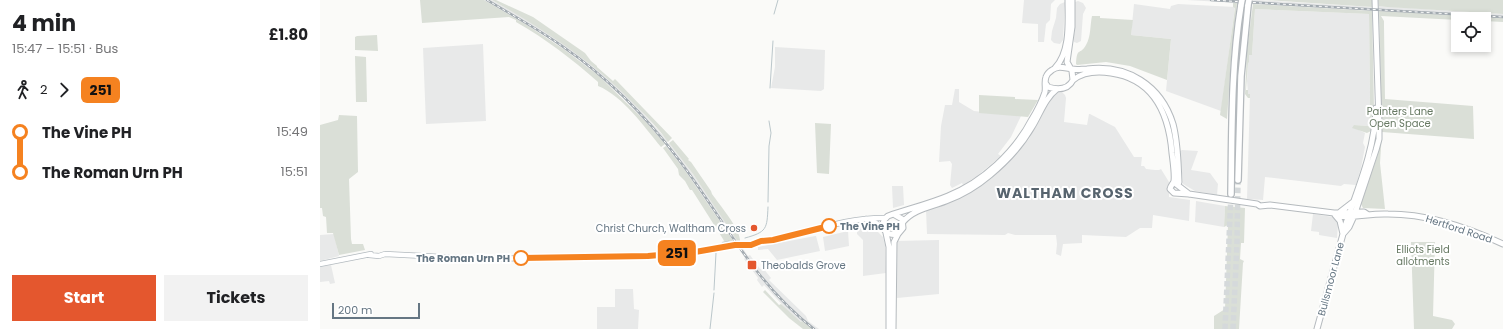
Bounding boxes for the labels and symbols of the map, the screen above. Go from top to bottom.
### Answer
park label: Painters Lane Open Space [1367,104,1433,131]
district label: WALTHAM CROSS [996,183,1134,203]
street label: Hertford Road [1424,211,1494,247]
marker: The Vine PH [821,218,837,234]
place label: The Vine PH [840,219,900,234]
place label: Christ Church, Waltham Cross [596,221,746,236]
marker: Christ Church, Waltham Cross [749,223,759,233]
line badge: 251 [654,240,700,266]
street label: Bullsmoor Lane [1314,240,1348,318]
park label: Elliots Field allotments [1396,242,1450,269]
marker: The Roman Urn PH [513,250,529,266]
place label: The Roman Urn PH [416,251,510,266]
place label: Theobalds Grove [761,258,846,273]
marker: Theobalds Grove [746,259,758,271]
scale bar [332,301,420,320]

